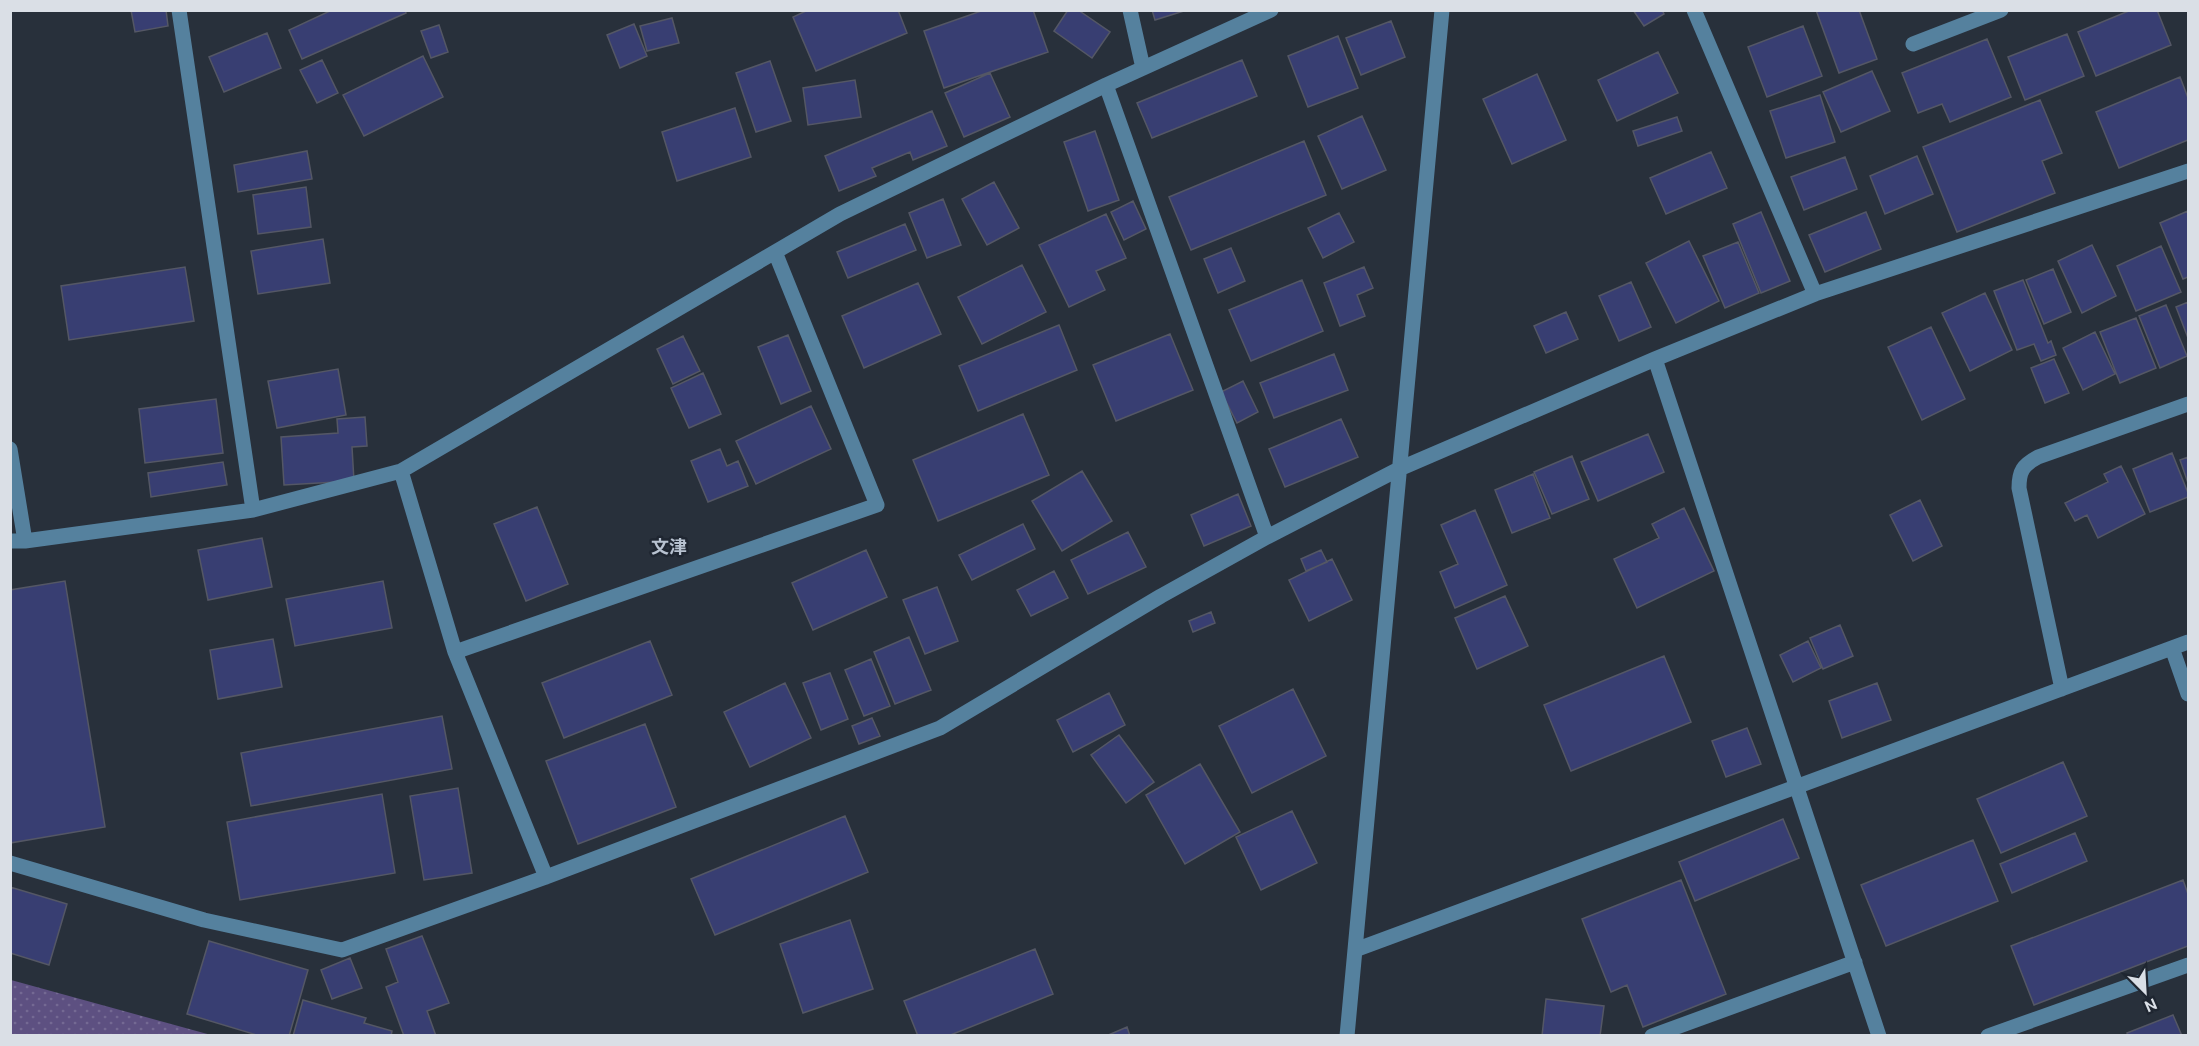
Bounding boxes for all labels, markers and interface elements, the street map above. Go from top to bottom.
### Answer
district label: 文津 [651,536,687,556]
north arrow [2115,962,2175,1022]
text: N [2142,995,2160,1016]

